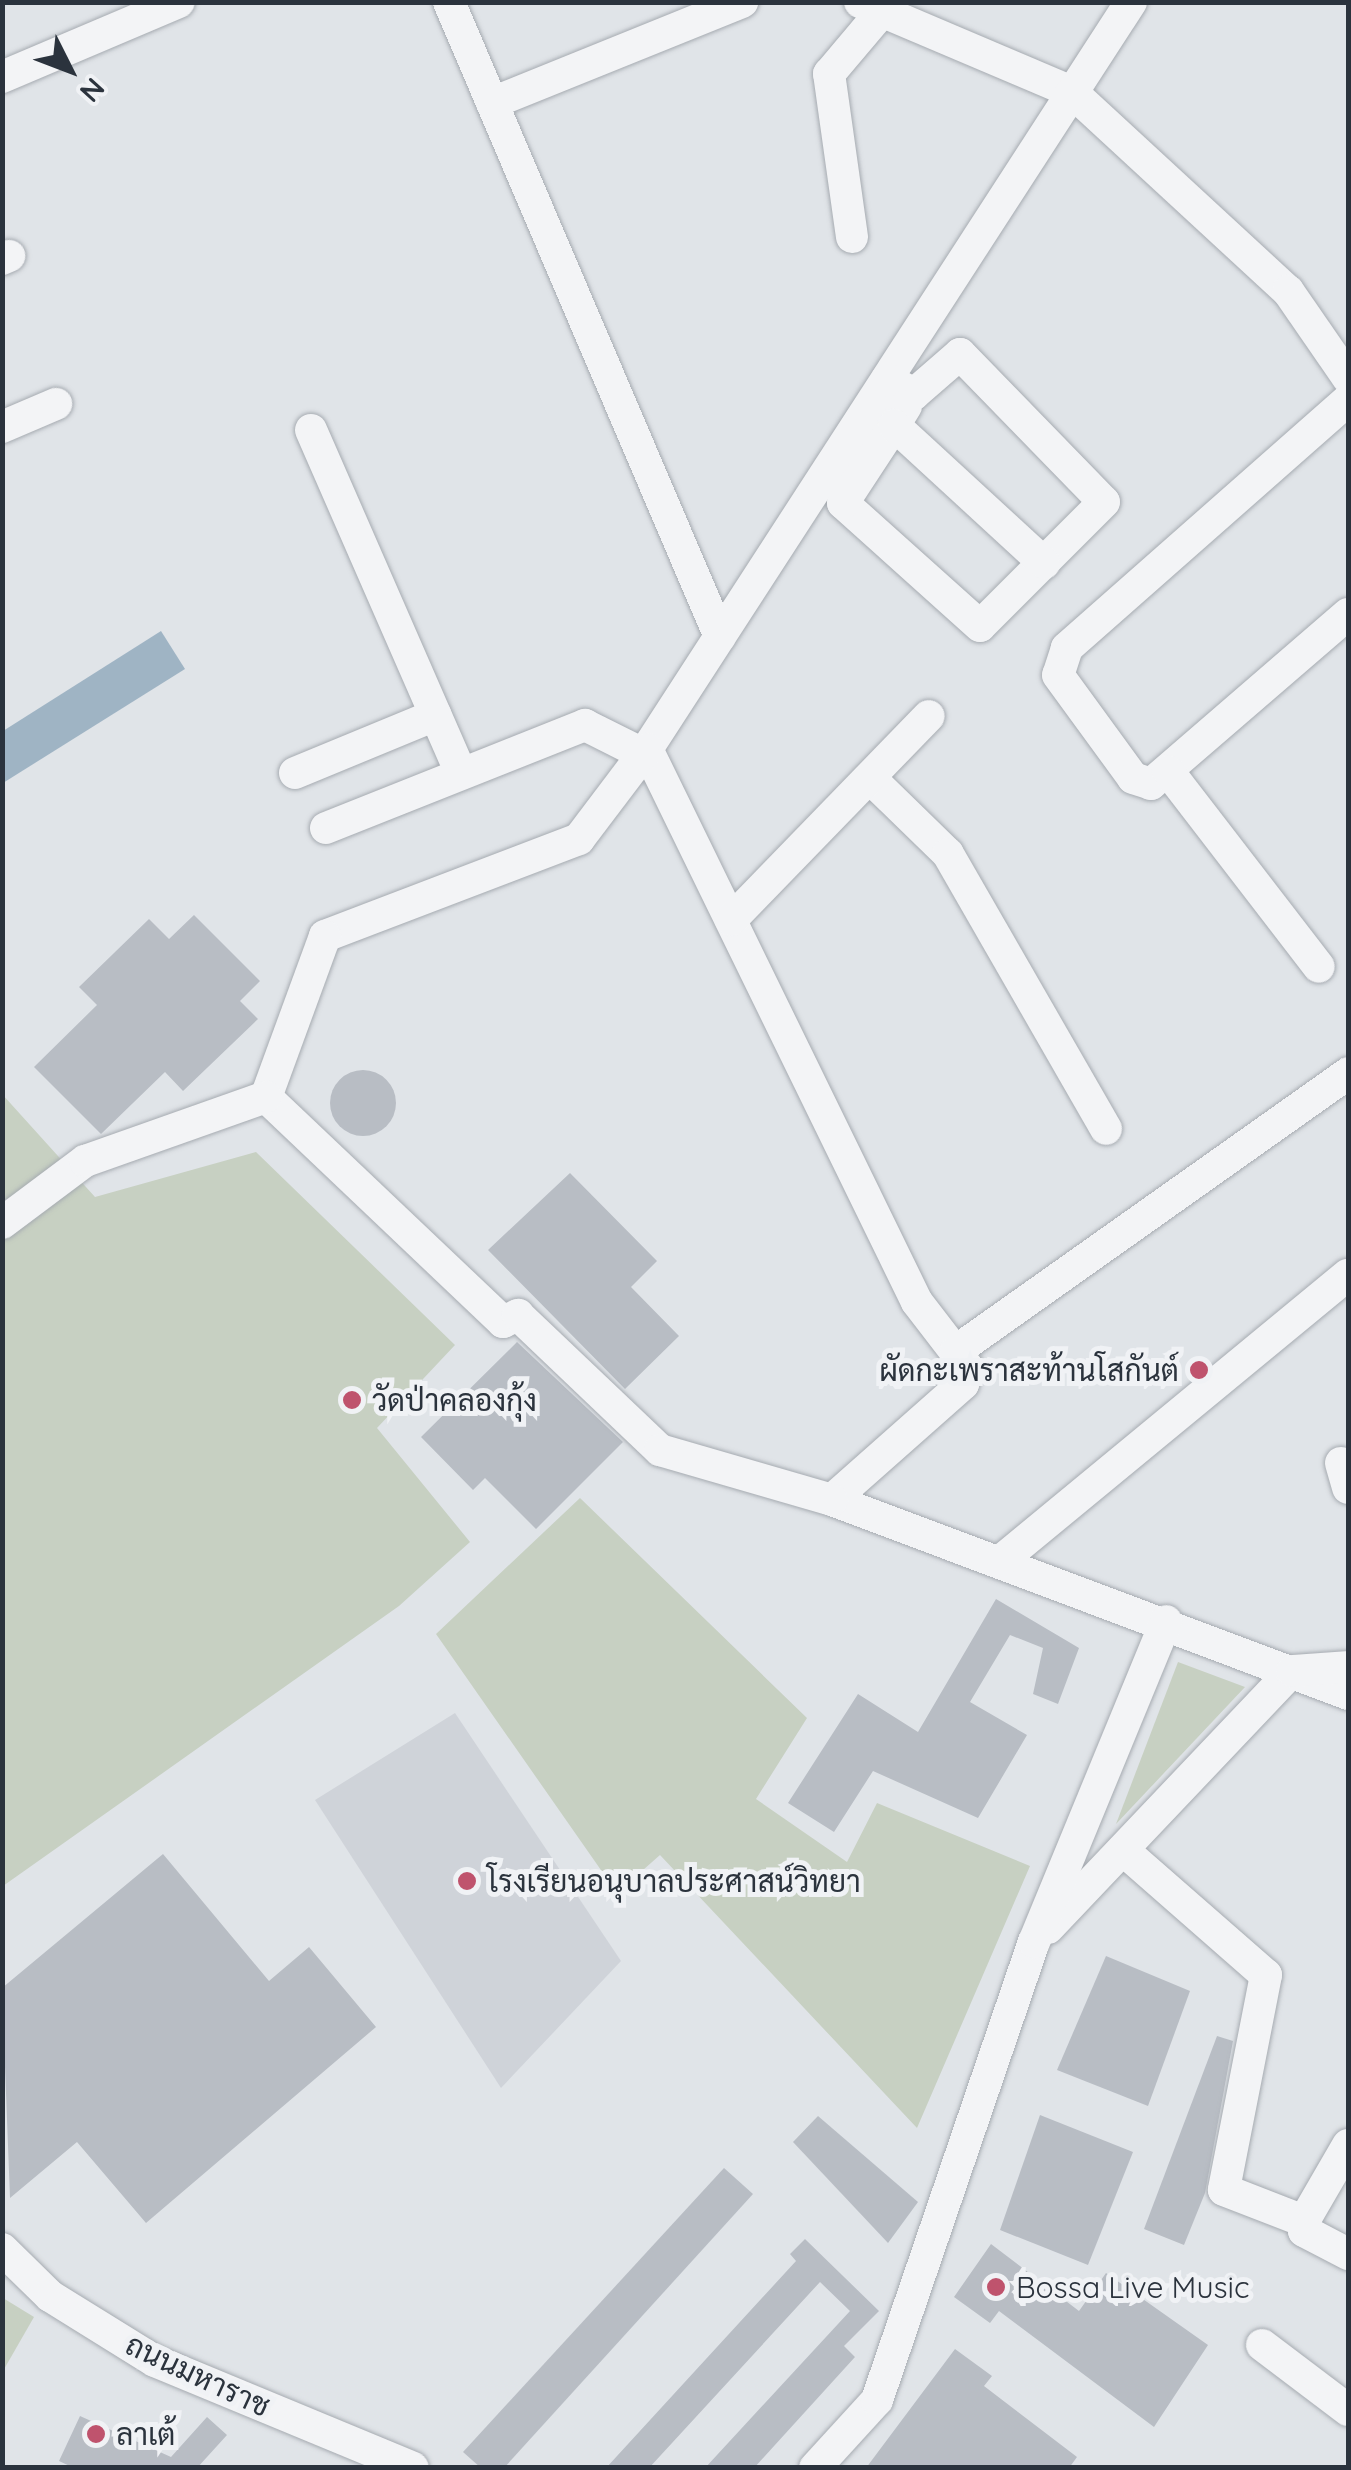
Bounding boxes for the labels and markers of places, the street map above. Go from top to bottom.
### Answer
place label: ผัดกะเพราสะท้านโสกันต์ [879,1352,1179,1388]
marker: ผัดกะเพราสะท้านโสกันต์ [1188,1359,1210,1381]
place label: วัดป่าคลองกุ้ง [372,1382,537,1418]
marker: วัดป่าคลองกุ้ง [341,1389,363,1411]
place label: โรงเรียนอนุบาลประศาสน์วิทยา [487,1863,861,1899]
marker: โรงเรียนอนุบาลประศาสน์วิทยา [456,1870,478,1892]
place label: Bossa Live Music [1016,2269,1250,2305]
marker: Bossa Live Music [985,2276,1007,2298]
place label: ลาเต้ [116,2416,175,2452]
marker: ลาเต้ [85,2423,107,2445]

